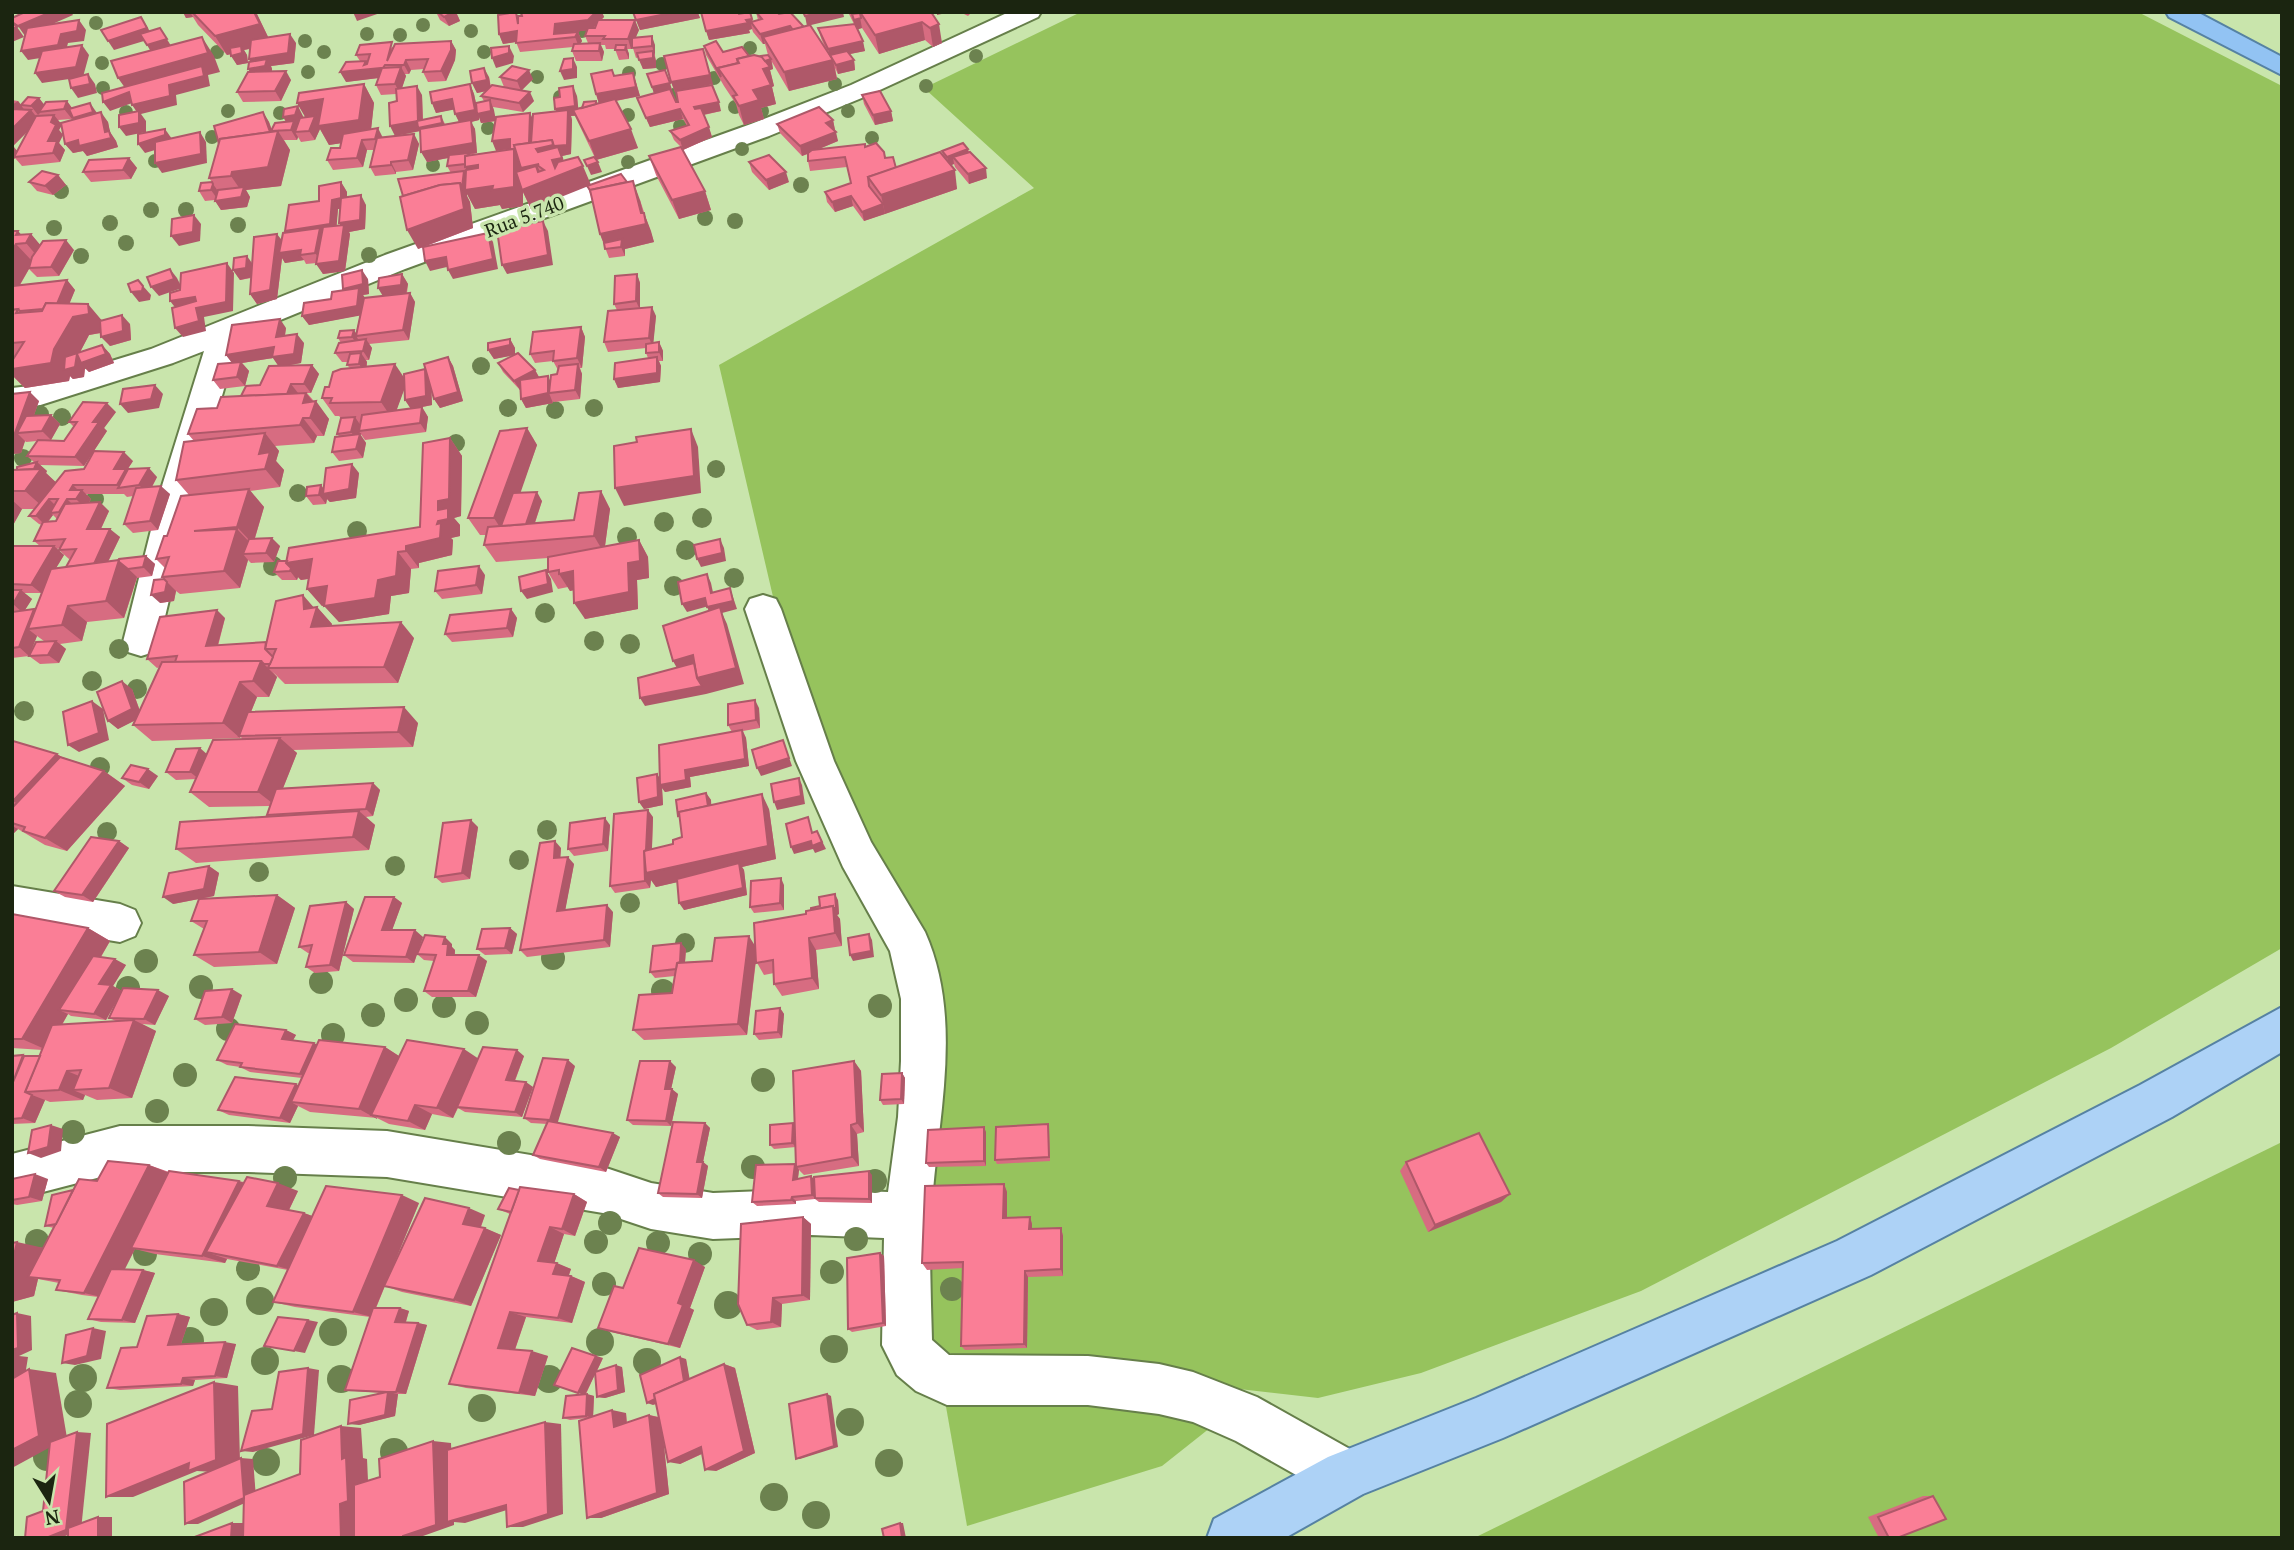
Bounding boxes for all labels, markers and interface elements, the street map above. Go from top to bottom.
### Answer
street label: Rua 5.740 [481,189,567,243]
north arrow [14,1466,84,1536]
text: N [42,1505,62,1532]

